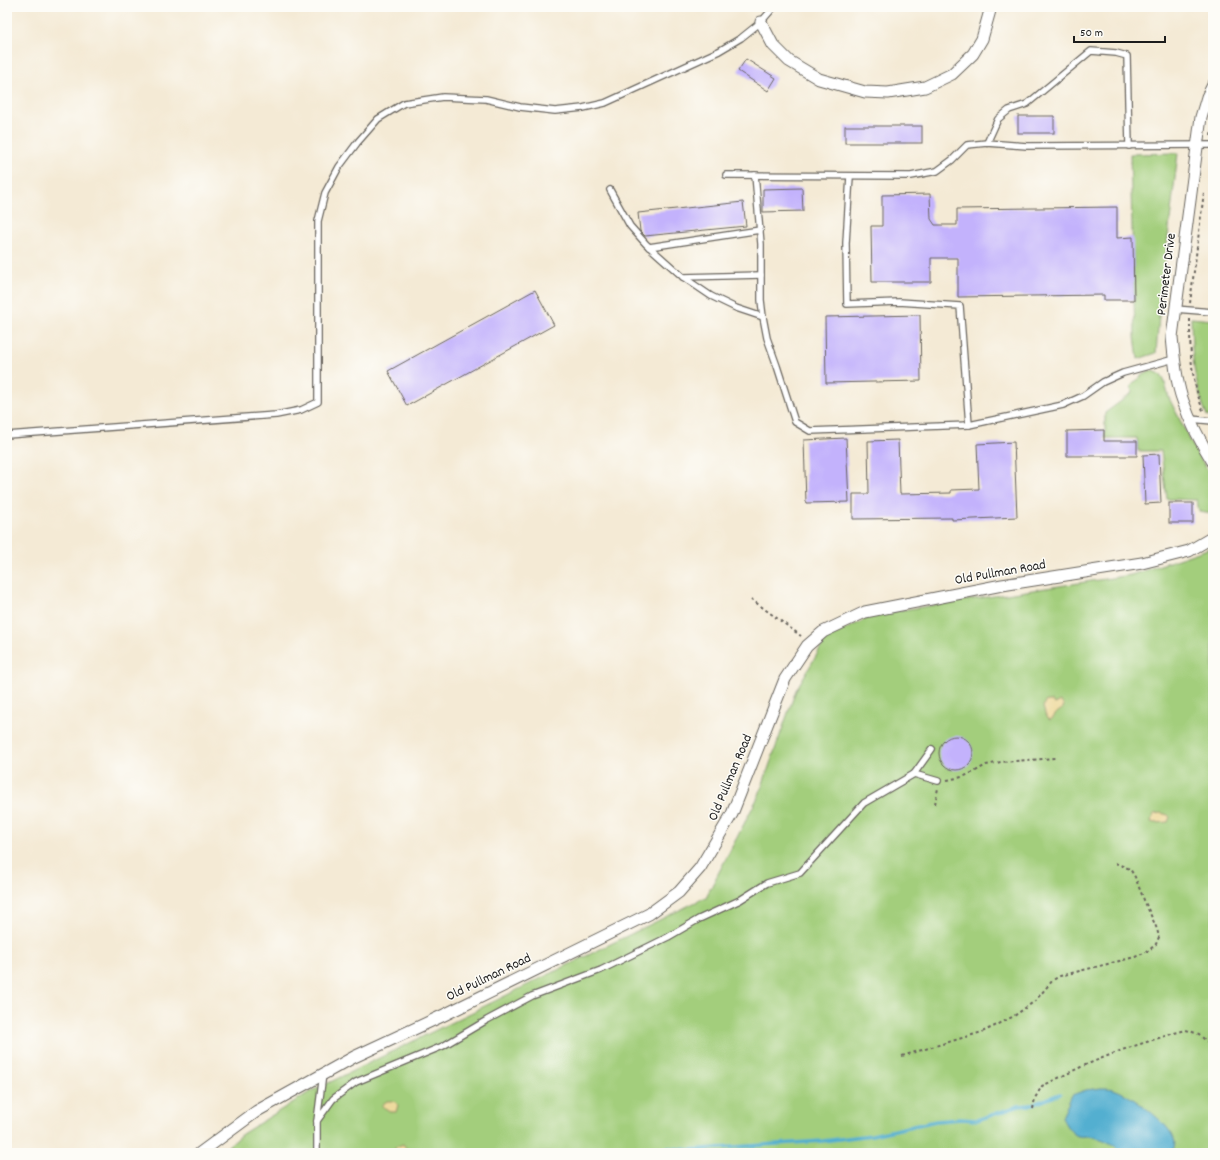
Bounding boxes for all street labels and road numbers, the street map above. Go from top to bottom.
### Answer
street label: Perimeter Drive [1152,232,1182,317]
street label: Old Pullman Road [953,555,1048,591]
street label: Old Pullman Road [704,731,758,824]
street label: Old Pullman Road [443,949,535,1007]

